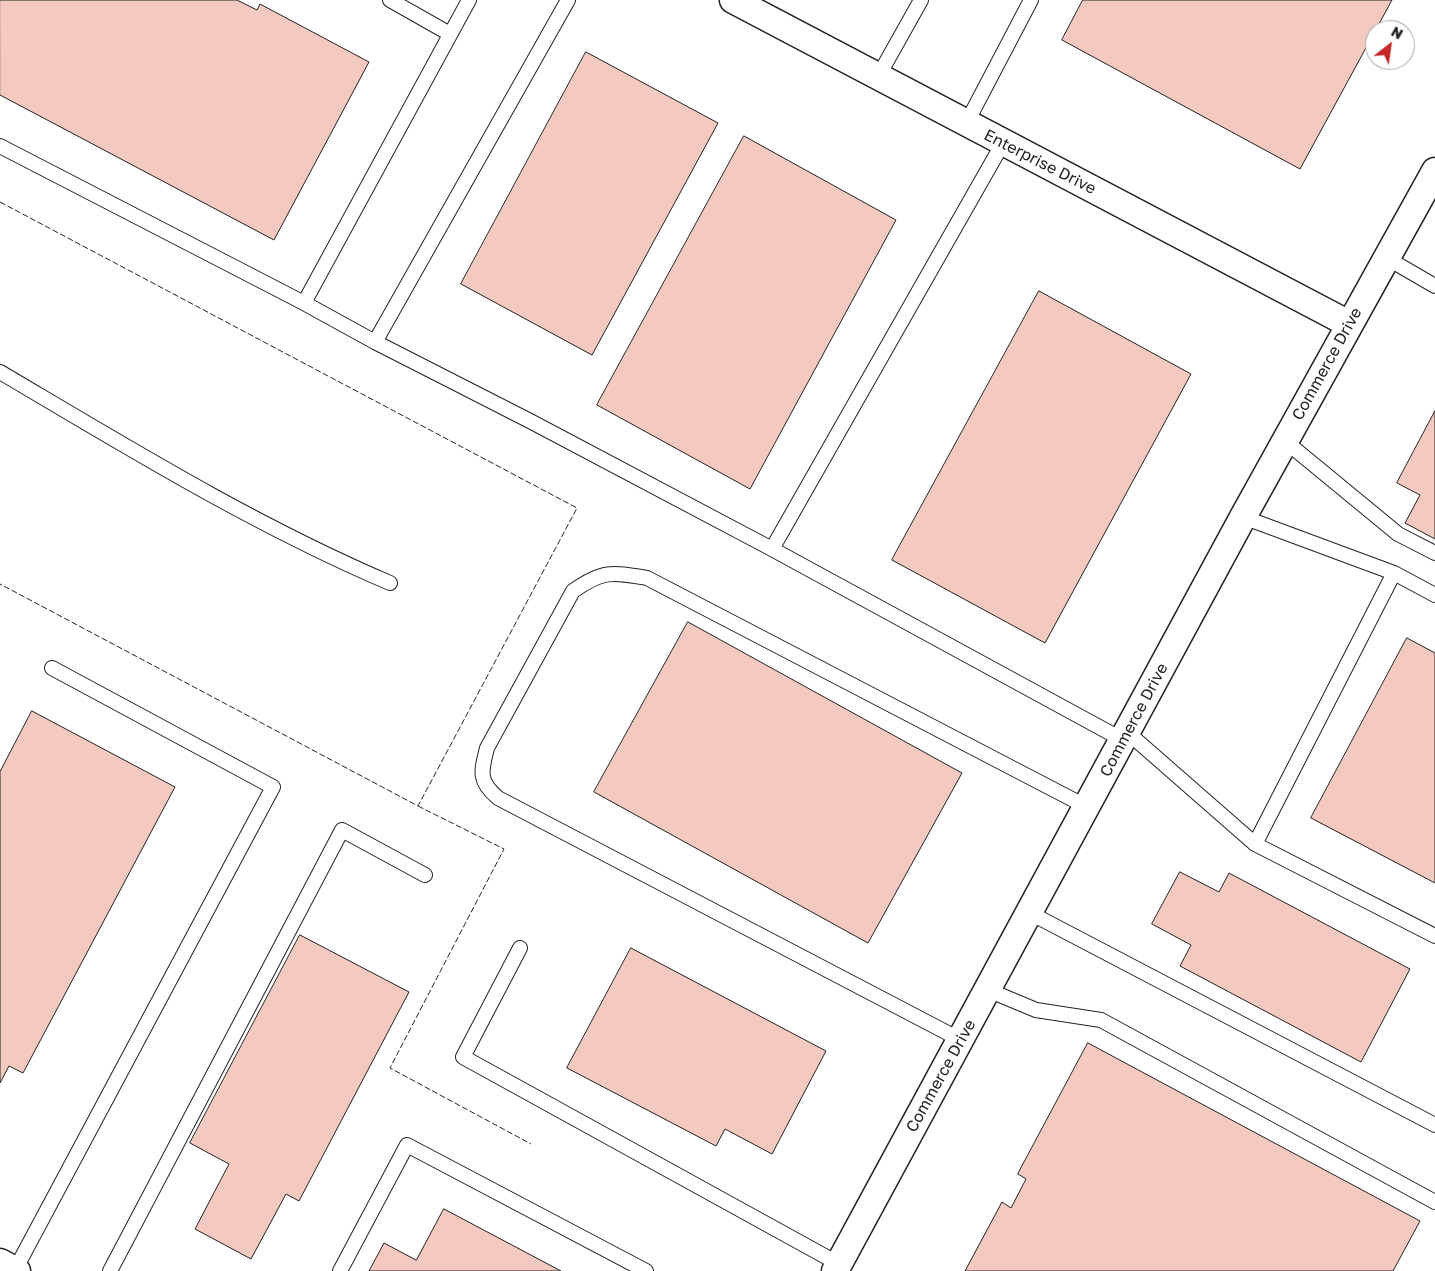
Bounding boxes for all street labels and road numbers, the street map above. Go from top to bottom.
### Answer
street label: Enterprise Drive [981,125,1099,199]
street label: Commerce Drive [1288,304,1366,424]
street label: Commerce Drive [1096,660,1172,780]
street label: Commerce Drive [902,1016,980,1136]

